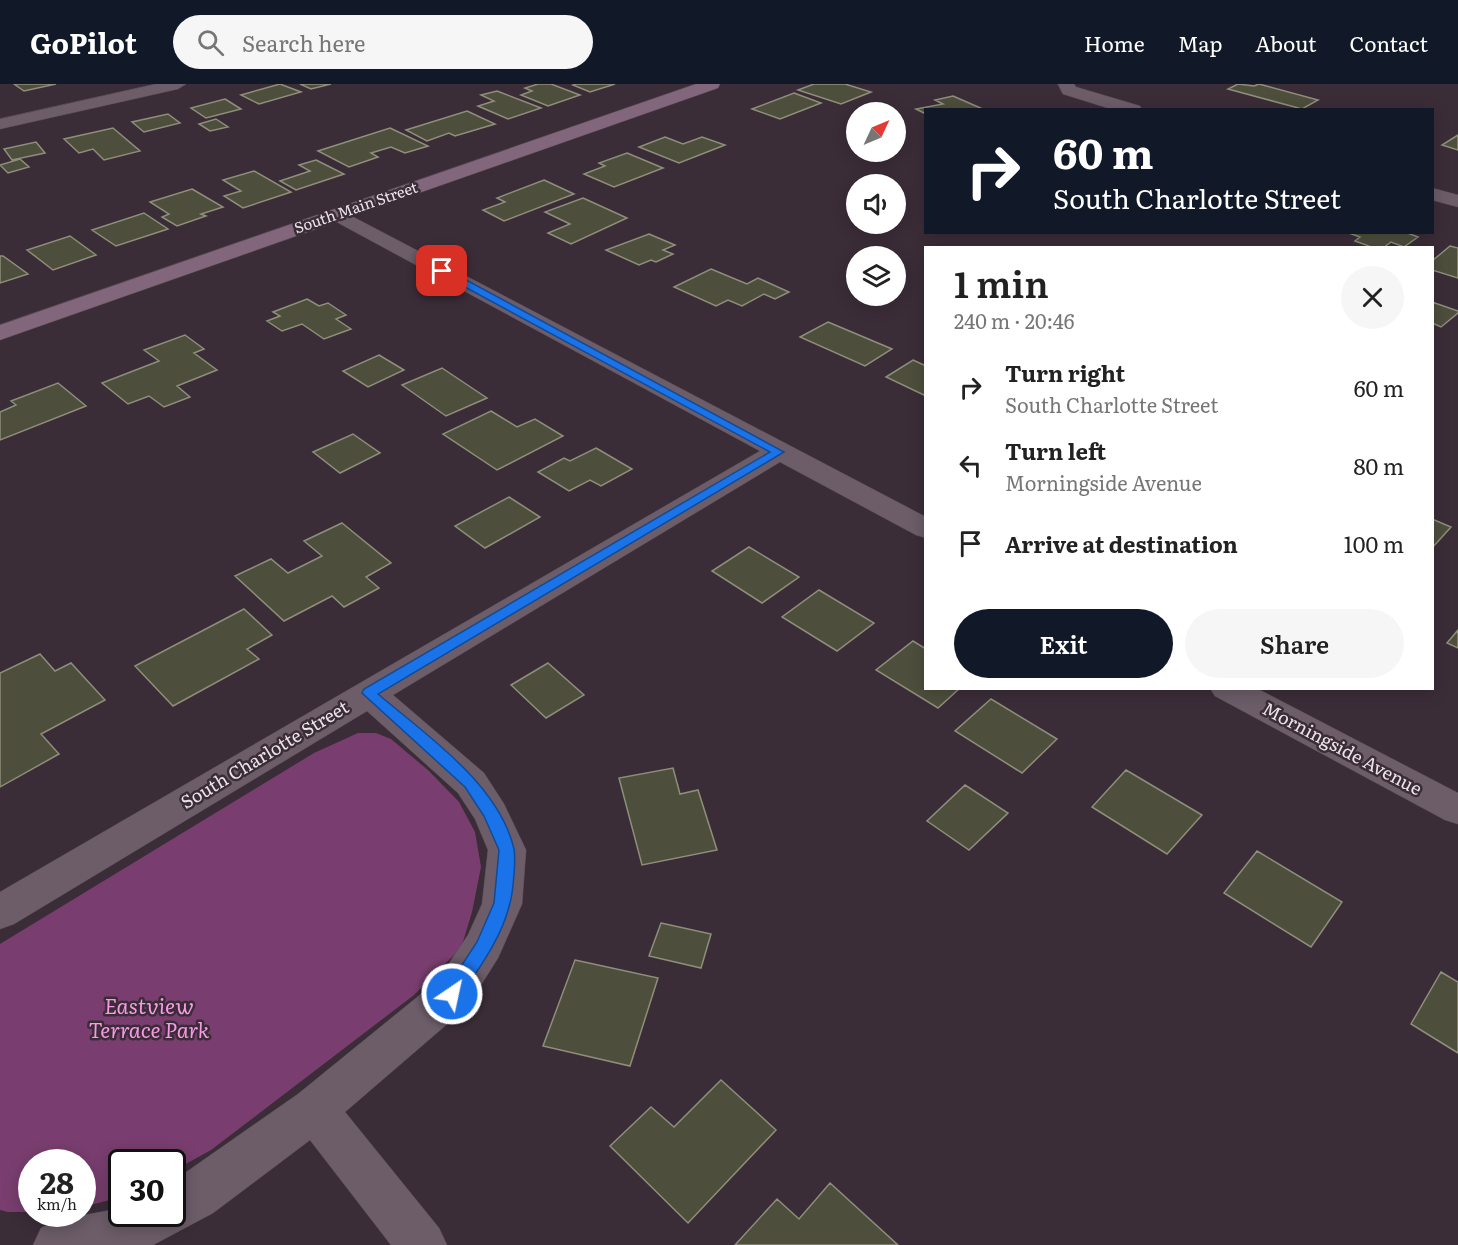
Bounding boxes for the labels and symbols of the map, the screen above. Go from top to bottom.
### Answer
north arrow [846,102,906,162]
street label: South Main Street [291,175,420,239]
pin [416,245,467,296]
street label: South Charlotte Street [175,692,354,815]
street label: Morningside Avenue [1258,694,1427,801]
position arrow [420,962,484,1026]
park label: Eastview Terrace Park [89,989,210,1044]
speed limit sign: 30 [108,1149,186,1227]

